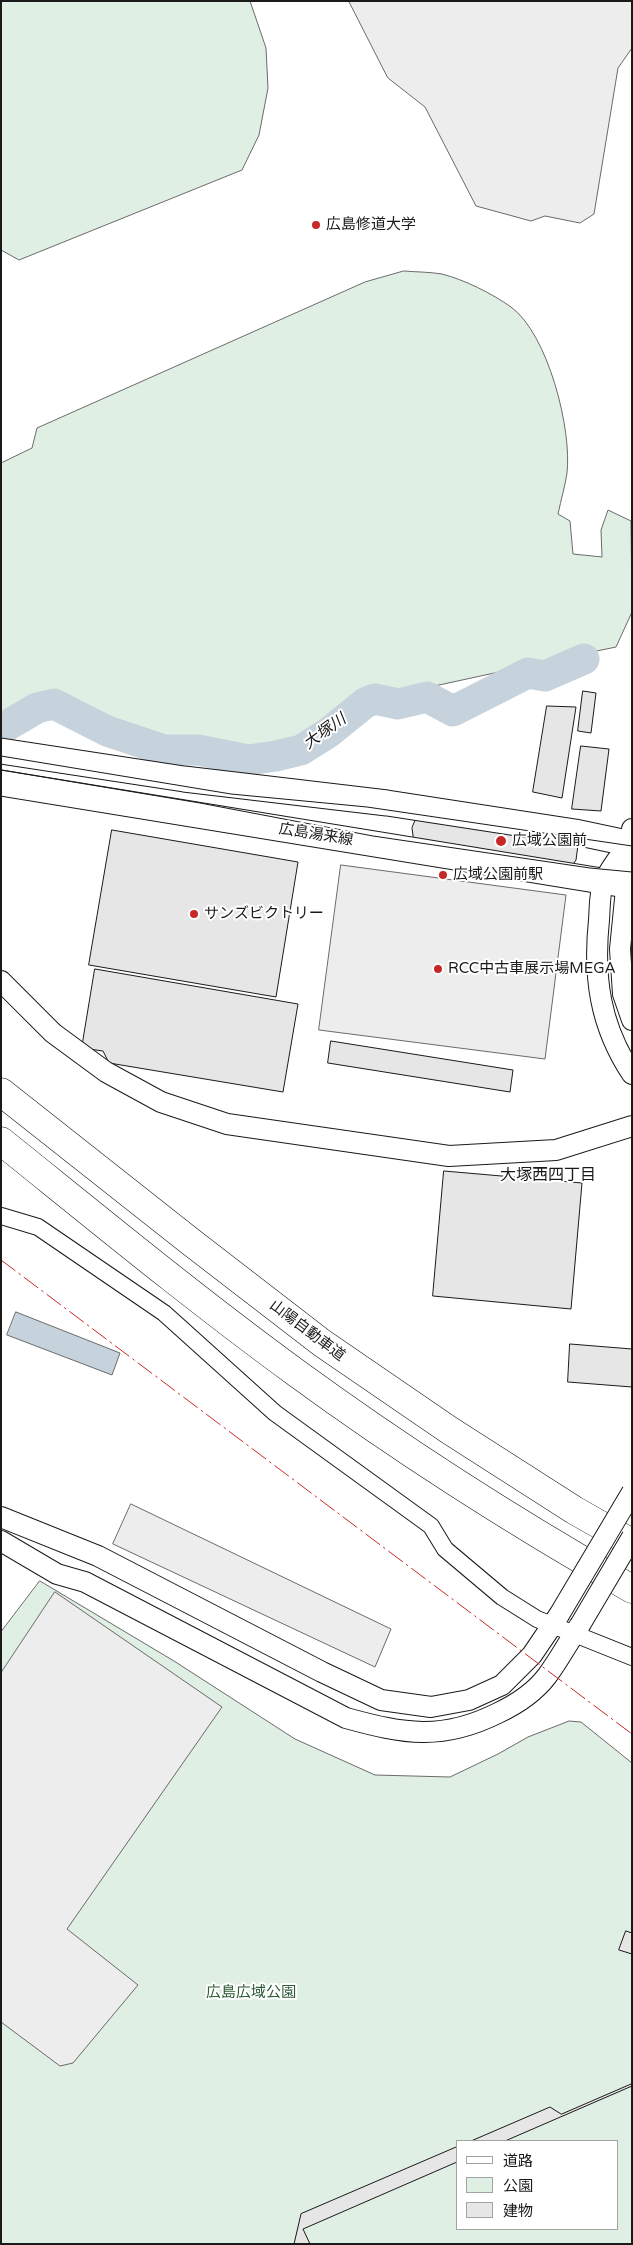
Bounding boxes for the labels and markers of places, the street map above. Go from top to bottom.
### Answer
place label: 広島修道大学 [326,216,416,234]
marker: 広島修道大学 [310,219,322,231]
place label: 広域公園前 [512,832,587,850]
marker: 広域公園前 [494,834,508,848]
place label: 広域公園前駅 [453,866,543,884]
marker: 広域公園前駅 [437,869,449,881]
place label: サンズビクトリー [204,905,324,923]
marker: サンズビクトリー [188,908,200,920]
place label: RCC中古車展示場MEGA [448,960,616,978]
marker: RCC中古車展示場MEGA [432,963,444,975]

